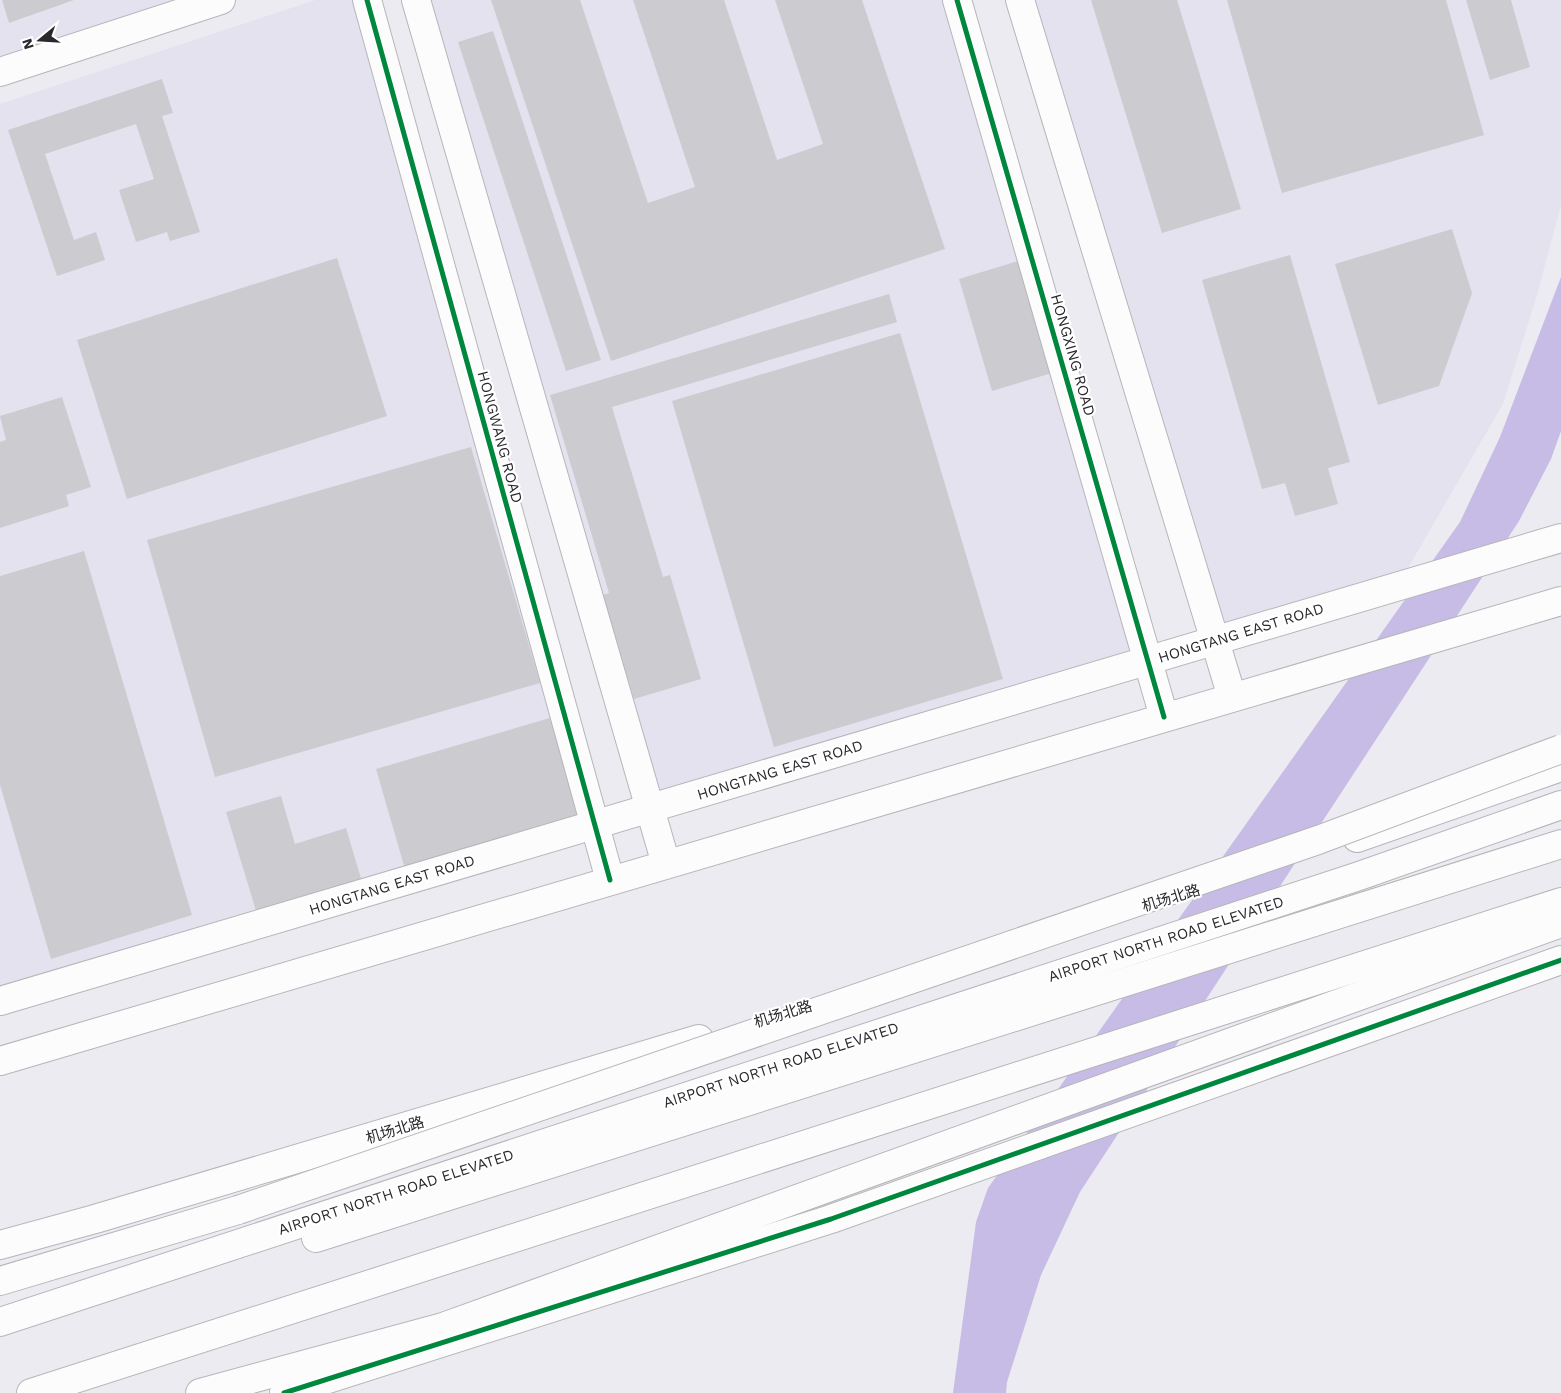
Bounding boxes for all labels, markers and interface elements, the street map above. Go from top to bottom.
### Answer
north arrow [15,15,65,65]
text: N [18,37,37,51]
street label: HONGXING ROAD [1047,292,1099,418]
street label: HONGWANG ROAD [474,369,526,505]
street label: HONGTANG EAST ROAD [1156,599,1326,667]
street label: HONGTANG EAST ROAD [695,736,865,804]
street label: HONGTANG EAST ROAD [307,851,477,919]
street label: 机场北路 [1140,881,1202,915]
street label: AIRPORT NORTH ROAD ELEVATED [1046,892,1286,986]
street label: 机场北路 [752,997,814,1031]
street label: AIRPORT NORTH ROAD ELEVATED [661,1018,901,1112]
street label: 机场北路 [364,1113,426,1147]
street label: AIRPORT NORTH ROAD ELEVATED [276,1145,516,1239]

